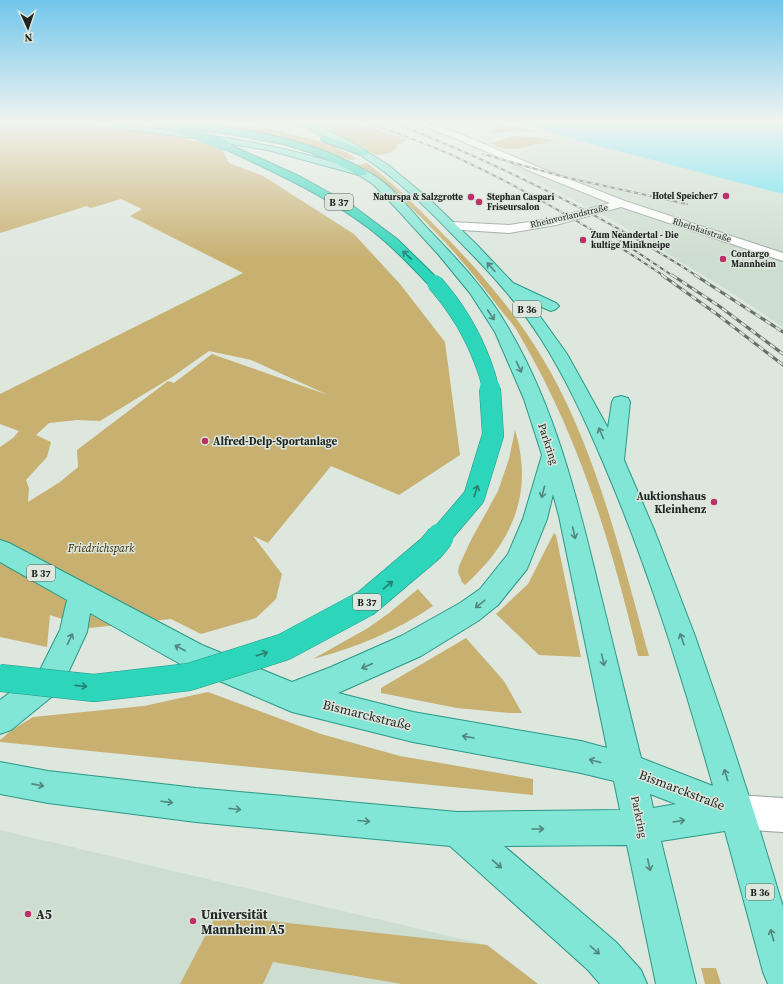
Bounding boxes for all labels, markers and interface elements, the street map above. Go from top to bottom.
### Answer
north arrow [8,8,48,48]
text: N [24,30,33,45]
place label: Hotel Speicher7 [652,190,718,202]
place label: Naturspa & Salzgrotte [373,191,463,203]
place label: Stephan Caspari Friseursalon [487,191,555,213]
marker: Hotel Speicher7 [721,191,731,201]
marker: Naturspa & Salzgrotte [466,192,476,202]
road number: B 37 [325,194,353,210]
marker: Stephan Caspari Friseursalon [474,197,484,207]
street label: Rheinvorlandstraße [529,201,609,231]
street label: Rheinkaistraße [671,215,733,245]
place label: Zum Neandertal - Die kultige Minikneipe [591,229,679,251]
marker: Zum Neandertal - Die kultige Minikneipe [578,235,588,245]
place label: Contargo Mannheim [731,248,776,270]
one-way arrow [402,251,412,260]
marker: Contargo Mannheim [718,254,728,264]
one-way arrow [486,262,496,272]
road number: B 36 [513,301,541,317]
one-way arrow [488,309,496,321]
one-way arrow [516,361,523,373]
street label: Parkring [534,421,562,467]
one-way arrow [597,427,604,439]
place label: Alfred-Delp-Sportanlage [213,434,338,449]
marker: Alfred-Delp-Sportanlage [200,436,210,446]
one-way arrow [473,485,480,498]
one-way arrow [538,486,546,499]
place label: Auktionshaus Kleinhenz [636,489,706,517]
marker: Auktionshaus Kleinhenz [709,497,719,507]
one-way arrow [571,526,579,539]
park label: Friedrichspark [67,541,135,556]
road number: B 37 [27,565,55,581]
one-way arrow [382,580,393,589]
road number: B 37 [353,594,381,610]
one-way arrow [475,599,486,608]
one-way arrow [67,633,74,645]
one-way arrow [678,633,686,645]
one-way arrow [174,644,186,652]
one-way arrow [256,649,268,657]
one-way arrow [599,653,607,666]
one-way arrow [361,663,373,670]
one-way arrow [74,683,87,690]
street label: Bismarckstraße [321,696,413,734]
one-way arrow [461,733,474,741]
one-way arrow [589,756,602,764]
street label: Bismarckstraße [637,766,728,814]
one-way arrow [722,769,729,782]
one-way arrow [31,782,44,790]
street label: Parkring [627,794,651,840]
one-way arrow [160,798,173,805]
one-way arrow [228,805,241,812]
one-way arrow [357,817,370,824]
one-way arrow [672,817,685,825]
one-way arrow [531,825,544,833]
one-way arrow [646,858,654,871]
one-way arrow [491,859,501,868]
road number: B 36 [746,884,774,900]
place label: A5 [36,906,52,923]
place label: Universität Mannheim A5 [201,906,285,938]
marker: A5 [23,909,33,919]
marker: Universität Mannheim A5 [188,916,198,926]
one-way arrow [768,928,775,941]
one-way arrow [589,945,600,954]

